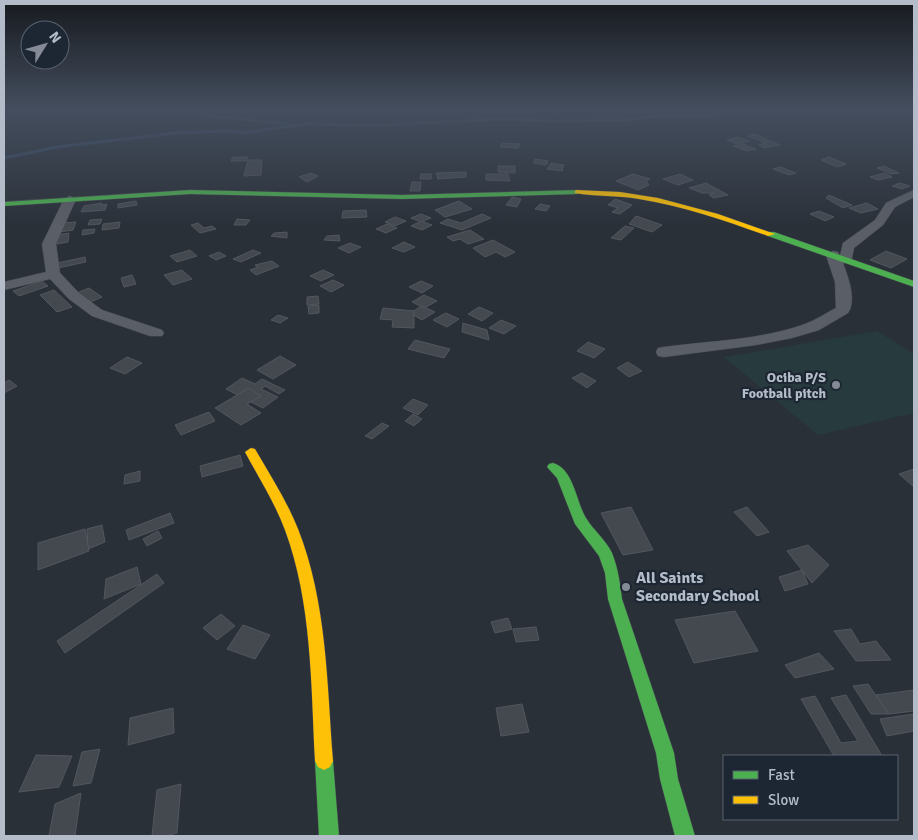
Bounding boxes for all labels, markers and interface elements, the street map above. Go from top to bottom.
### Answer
north arrow [20,20,70,70]
text: N [45,28,65,46]
place label: Ociba P/S Football pitch [742,369,826,402]
marker: Ociba P/S Football pitch [830,379,842,391]
place label: All Saints Secondary School [636,568,760,606]
marker: All Saints Secondary School [620,581,632,593]
legend [723,755,898,820]
text: Fast [768,766,795,784]
text: Slow [768,791,799,809]

